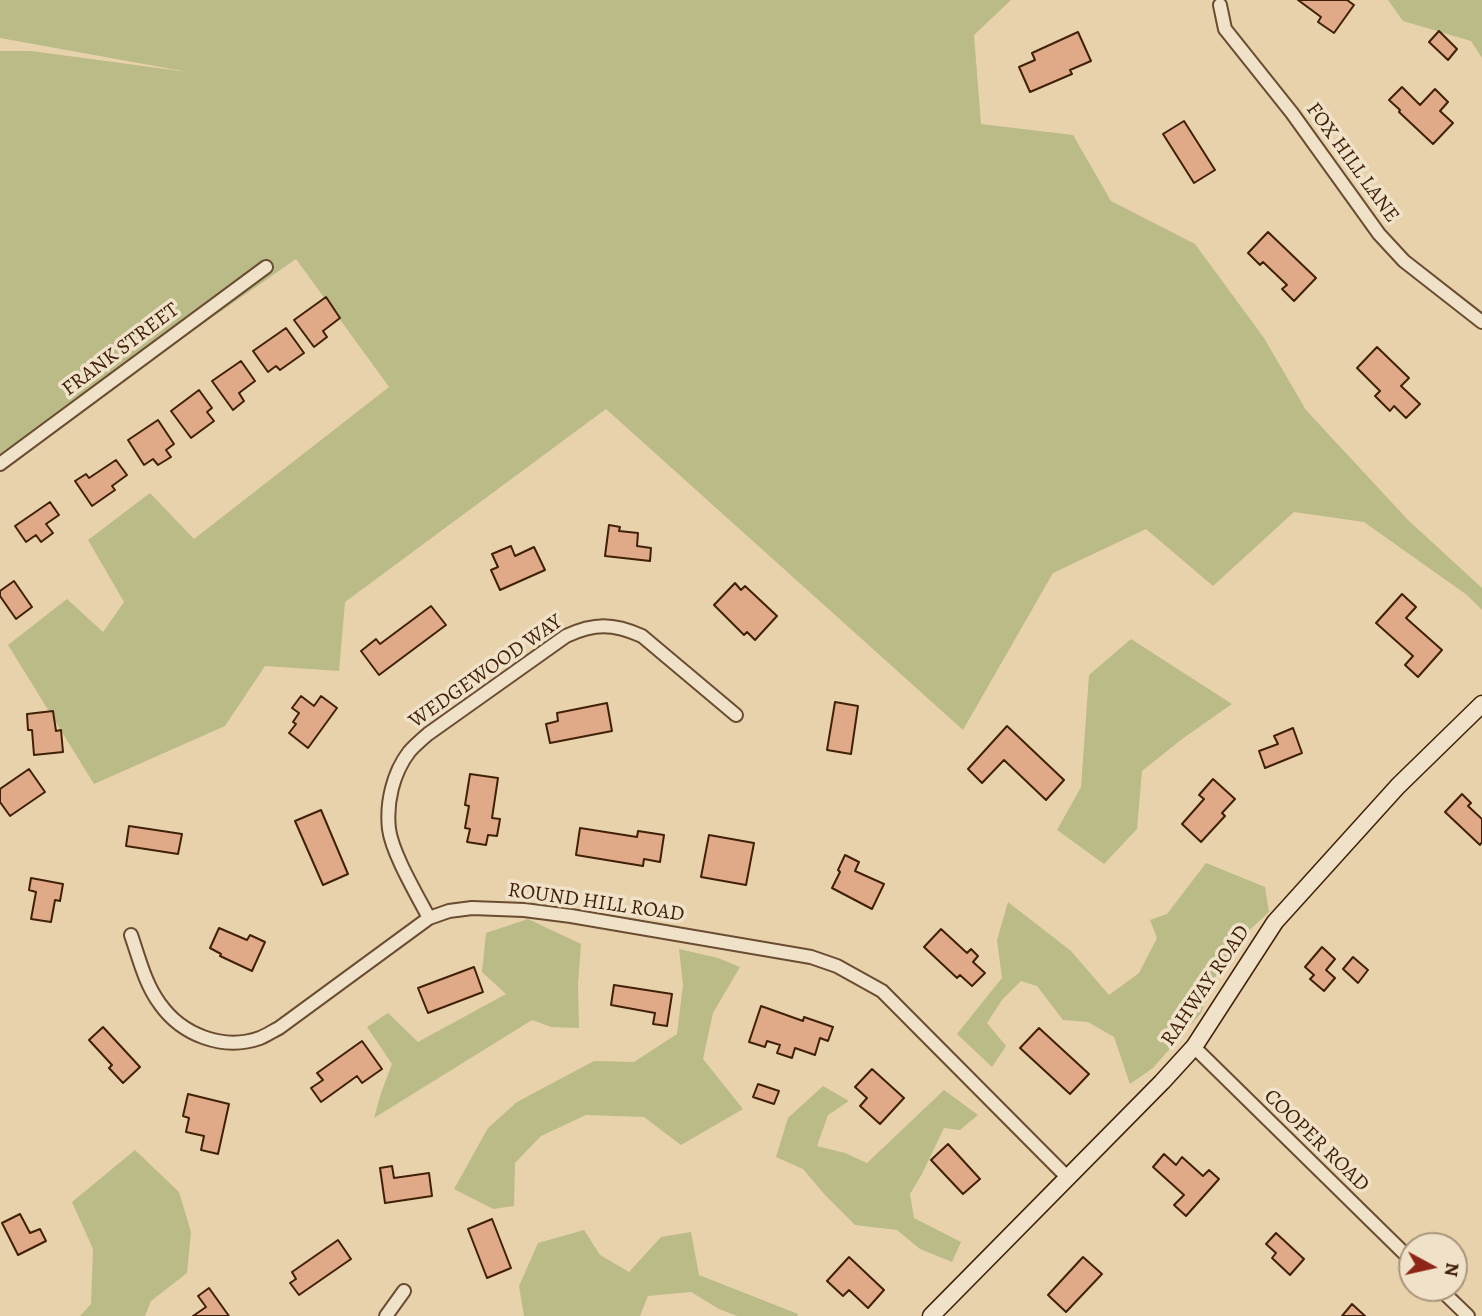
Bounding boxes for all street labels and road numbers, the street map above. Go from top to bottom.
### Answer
street label: FOX HILL LANE [1300,98,1404,228]
street label: FRANK STREET [58,298,184,402]
street label: WEDGEWOOD WAY [404,610,568,734]
street label: ROUND HILL ROAD [506,878,686,928]
street label: RAHWAY ROAD [1156,921,1256,1051]
street label: COOPER ROAD [1258,1084,1374,1198]

